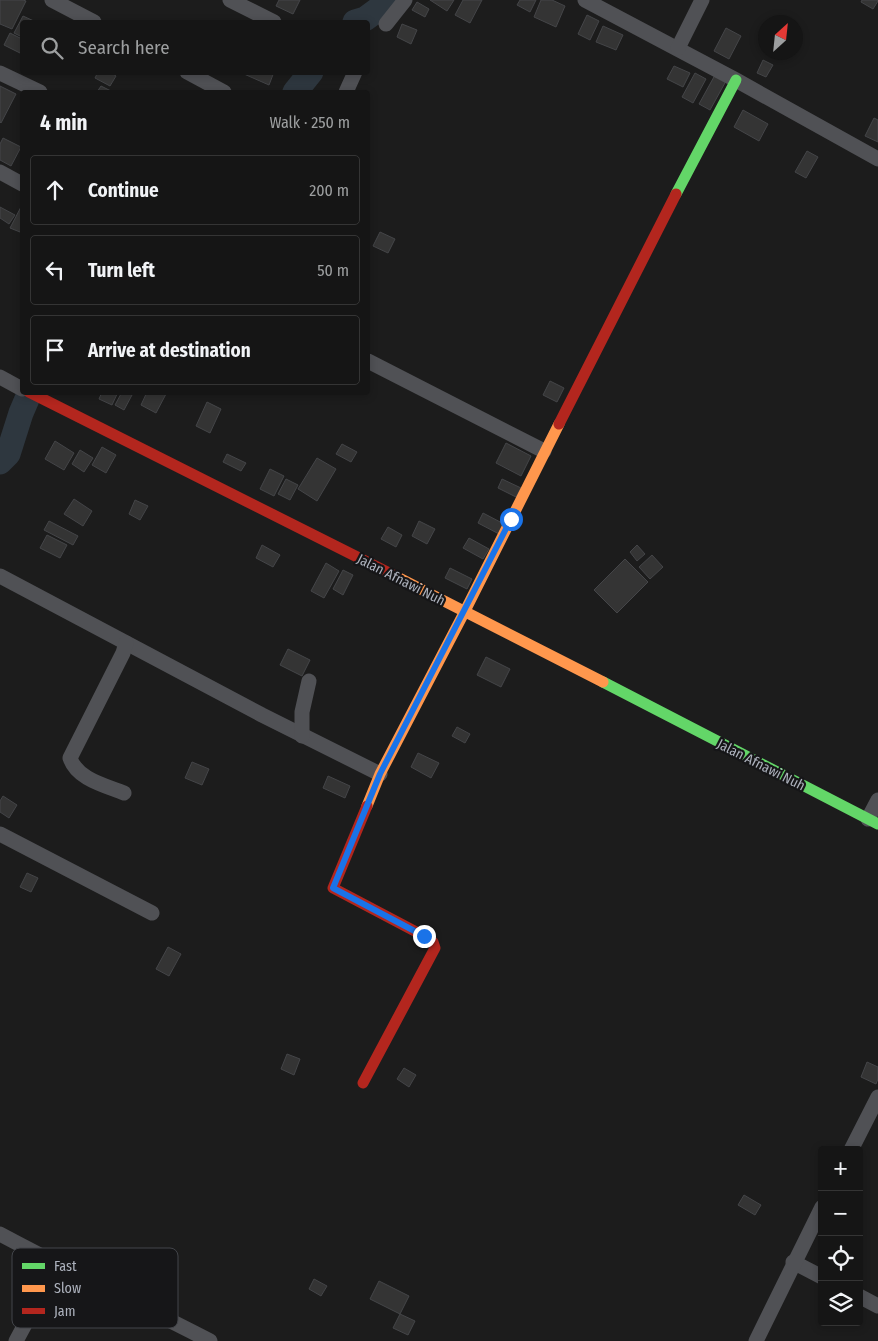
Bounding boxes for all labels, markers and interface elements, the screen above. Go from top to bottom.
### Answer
north arrow [758,15,803,60]
search box [20,20,370,75]
icon: search [38,34,66,62]
text: Search here [78,36,170,59]
text: 4 min [40,110,88,136]
text: Walk · 250 m [269,113,350,132]
icon: ahead [41,176,69,204]
text: Continue [88,179,159,202]
text: 200 m [309,181,349,200]
icon: left [41,256,69,284]
text: Turn left [88,259,155,282]
text: 50 m [317,261,349,280]
icon: arrive [41,336,69,364]
text: Arrive at destination [88,339,251,362]
route start [500,508,523,531]
street label: Jalan Afnawi Nuh [354,550,448,610]
street label: Jalan Afnawi Nuh [714,735,808,795]
route end [413,925,436,948]
map controls [818,1146,863,1326]
button: + [818,1146,863,1191]
button: − [818,1191,863,1236]
button: locate [818,1236,863,1281]
legend [12,1248,178,1328]
text: Fast [54,1258,77,1275]
text: Slow [54,1280,81,1297]
button: layers [818,1281,863,1326]
text: Jam [54,1303,75,1320]

